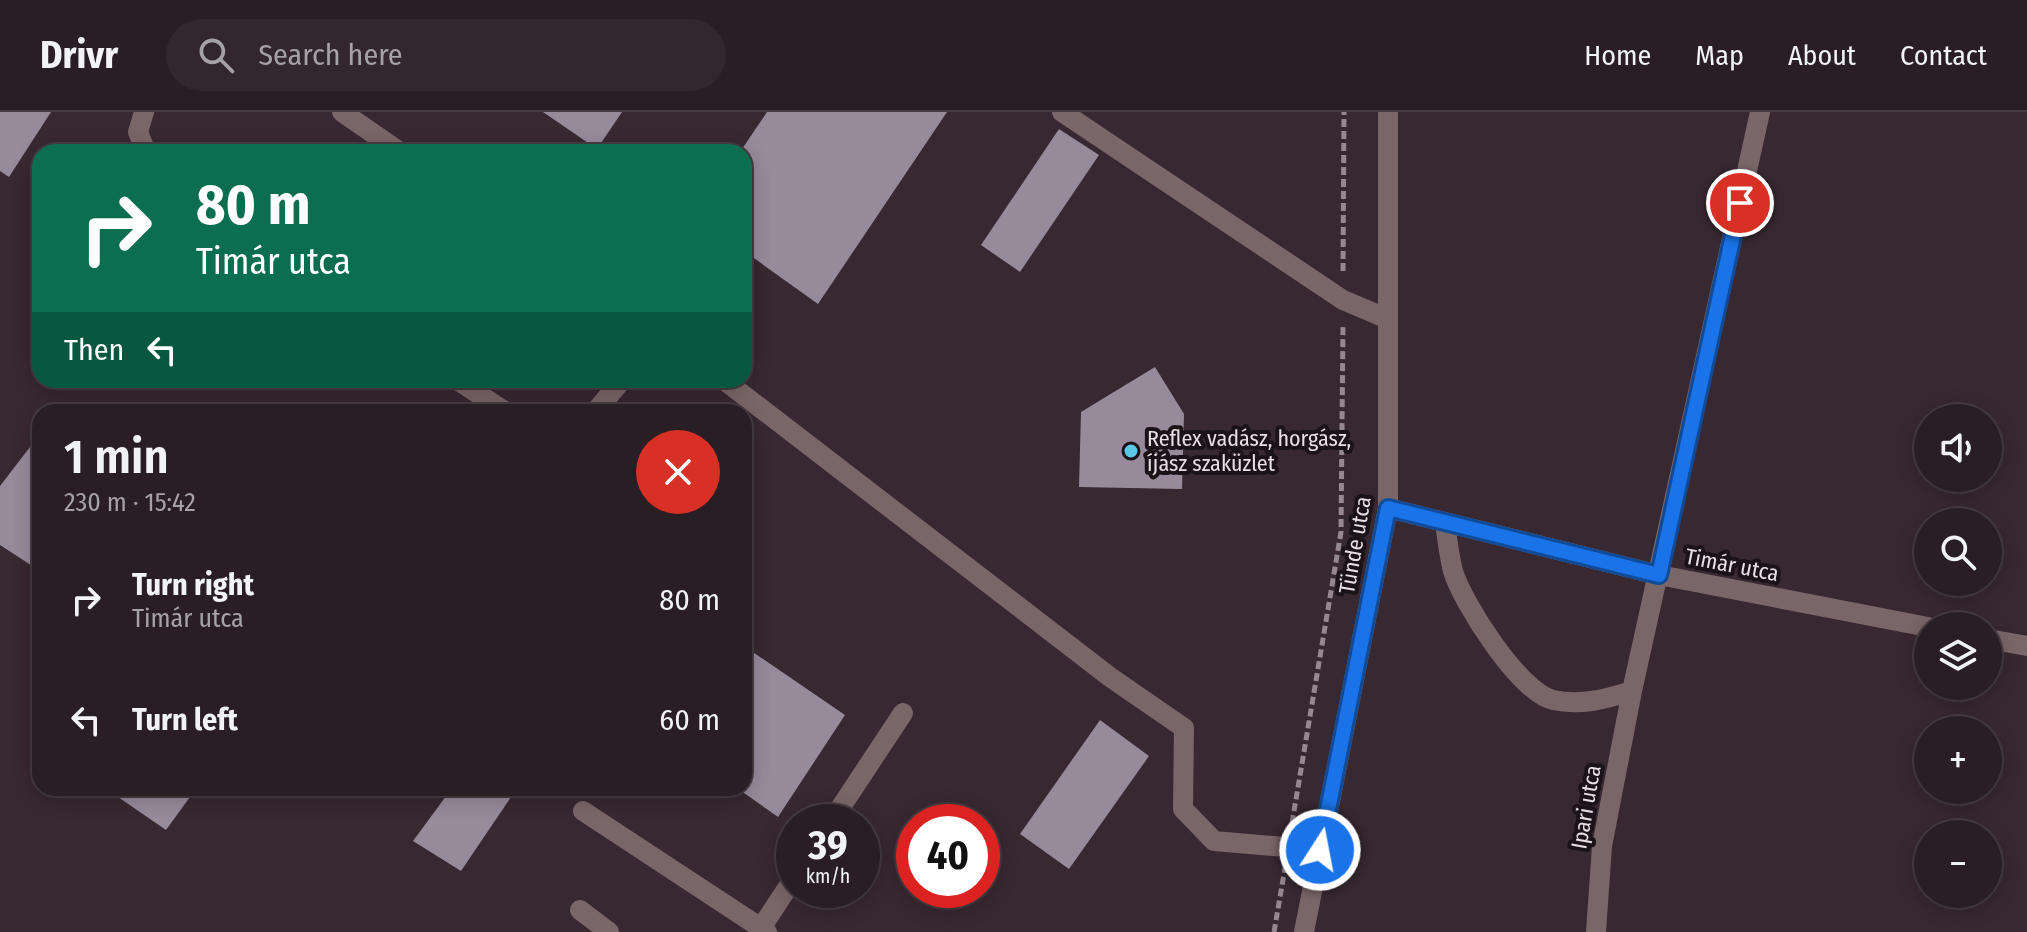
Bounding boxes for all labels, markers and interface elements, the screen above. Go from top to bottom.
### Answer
search box [166,19,726,91]
text: Drivr [40,32,118,78]
icon: search [194,33,238,77]
text: Search here [258,37,403,73]
text: Home [1584,39,1651,72]
text: Map [1695,39,1744,72]
text: About [1788,39,1856,72]
text: Contact [1900,39,1987,72]
pin [1706,169,1774,237]
text: 80 m [196,172,311,239]
icon: right [64,176,168,280]
icon: arrive [1718,181,1762,225]
text: Timár utca [196,240,351,284]
icon: left [140,328,184,372]
text: Then [64,332,124,368]
map controls [1914,404,2002,908]
button: sound [1914,404,2002,492]
place label: Reflex vadász, horgász, íjász szaküzlet [1147,425,1351,477]
text: 1 min [64,428,169,486]
button: close [636,430,720,514]
marker: Reflex vadász, horgász, íjász szaküzlet [1122,442,1140,460]
text: 230 m · 15:42 [64,487,196,518]
street label: Tünde utca [1333,494,1377,596]
button: search [1914,508,2002,596]
street label: Timár utca [1683,543,1781,587]
text: Turn right [132,567,254,603]
icon: right [64,578,108,622]
text: 80 m [659,582,720,618]
text: Timár utca [132,603,244,634]
button: layers [1914,612,2002,700]
icon: left [64,698,108,742]
text: Turn left [132,702,238,738]
text: 60 m [659,702,720,738]
button: + [1914,716,2002,804]
street label: Ipari utca [1565,763,1607,851]
speed limit sign: 40 [896,804,1000,908]
position arrow [1278,808,1362,892]
button: − [1914,820,2002,908]
text: 39 [808,822,848,870]
text: km/h [806,864,850,888]

